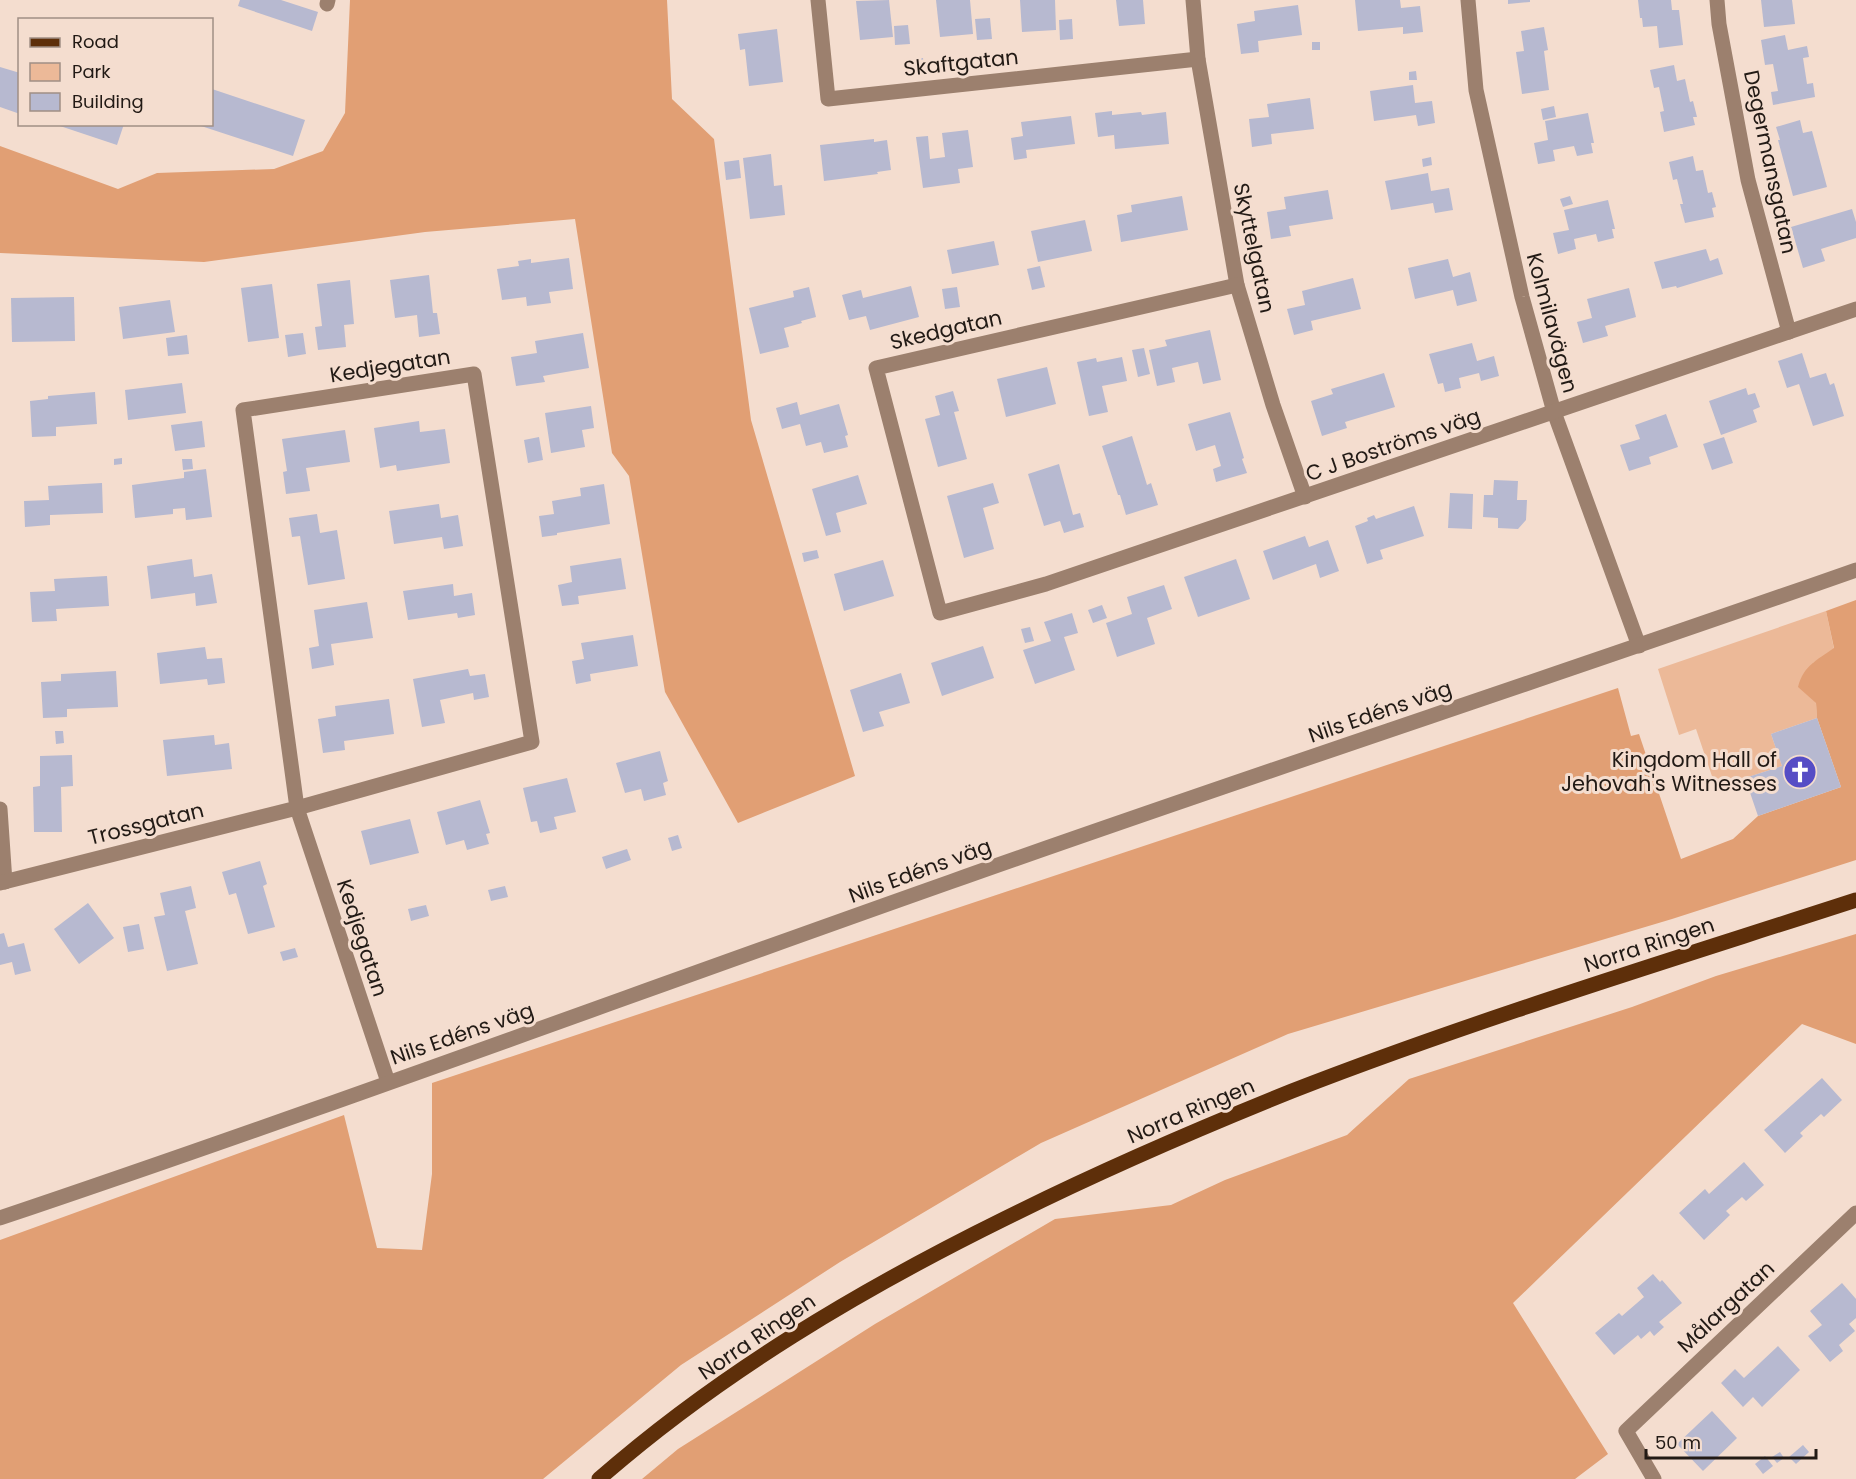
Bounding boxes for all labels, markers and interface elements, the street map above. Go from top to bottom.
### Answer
legend [18,18,213,126]
text: Road [72,29,119,54]
street label: Skaftgatan [902,42,1020,83]
text: Park [72,59,111,84]
street label: Degermansgatan [1737,68,1804,256]
text: Building [72,89,144,114]
street label: Skyttelgatan [1227,180,1282,316]
street label: Kolmilavägen [1520,250,1585,396]
street label: Skedgatan [887,303,1005,356]
street label: Kedjegatan [328,342,452,389]
street label: C J Boströms väg [1302,401,1484,488]
street label: Nils Edéns väg [1304,673,1455,750]
place label: Kingdom Hall of Jehovah's Witnesses [1561,745,1777,798]
church icon: Kingdom Hall of Jehovah's Witnesses [1782,754,1818,790]
street label: Trossgatan [85,795,207,852]
street label: Nils Edéns väg [844,831,995,910]
street label: Kedjegatan [330,875,395,1000]
street label: Norra Ringen [1580,910,1718,979]
street label: Nils Edéns väg [386,995,537,1072]
street label: Norra Ringen [1123,1071,1259,1150]
street label: Målargatan [1671,1254,1781,1359]
street label: Norra Ringen [692,1287,821,1387]
scale bar [1646,1422,1816,1460]
text: 50 m [1655,1430,1701,1455]

